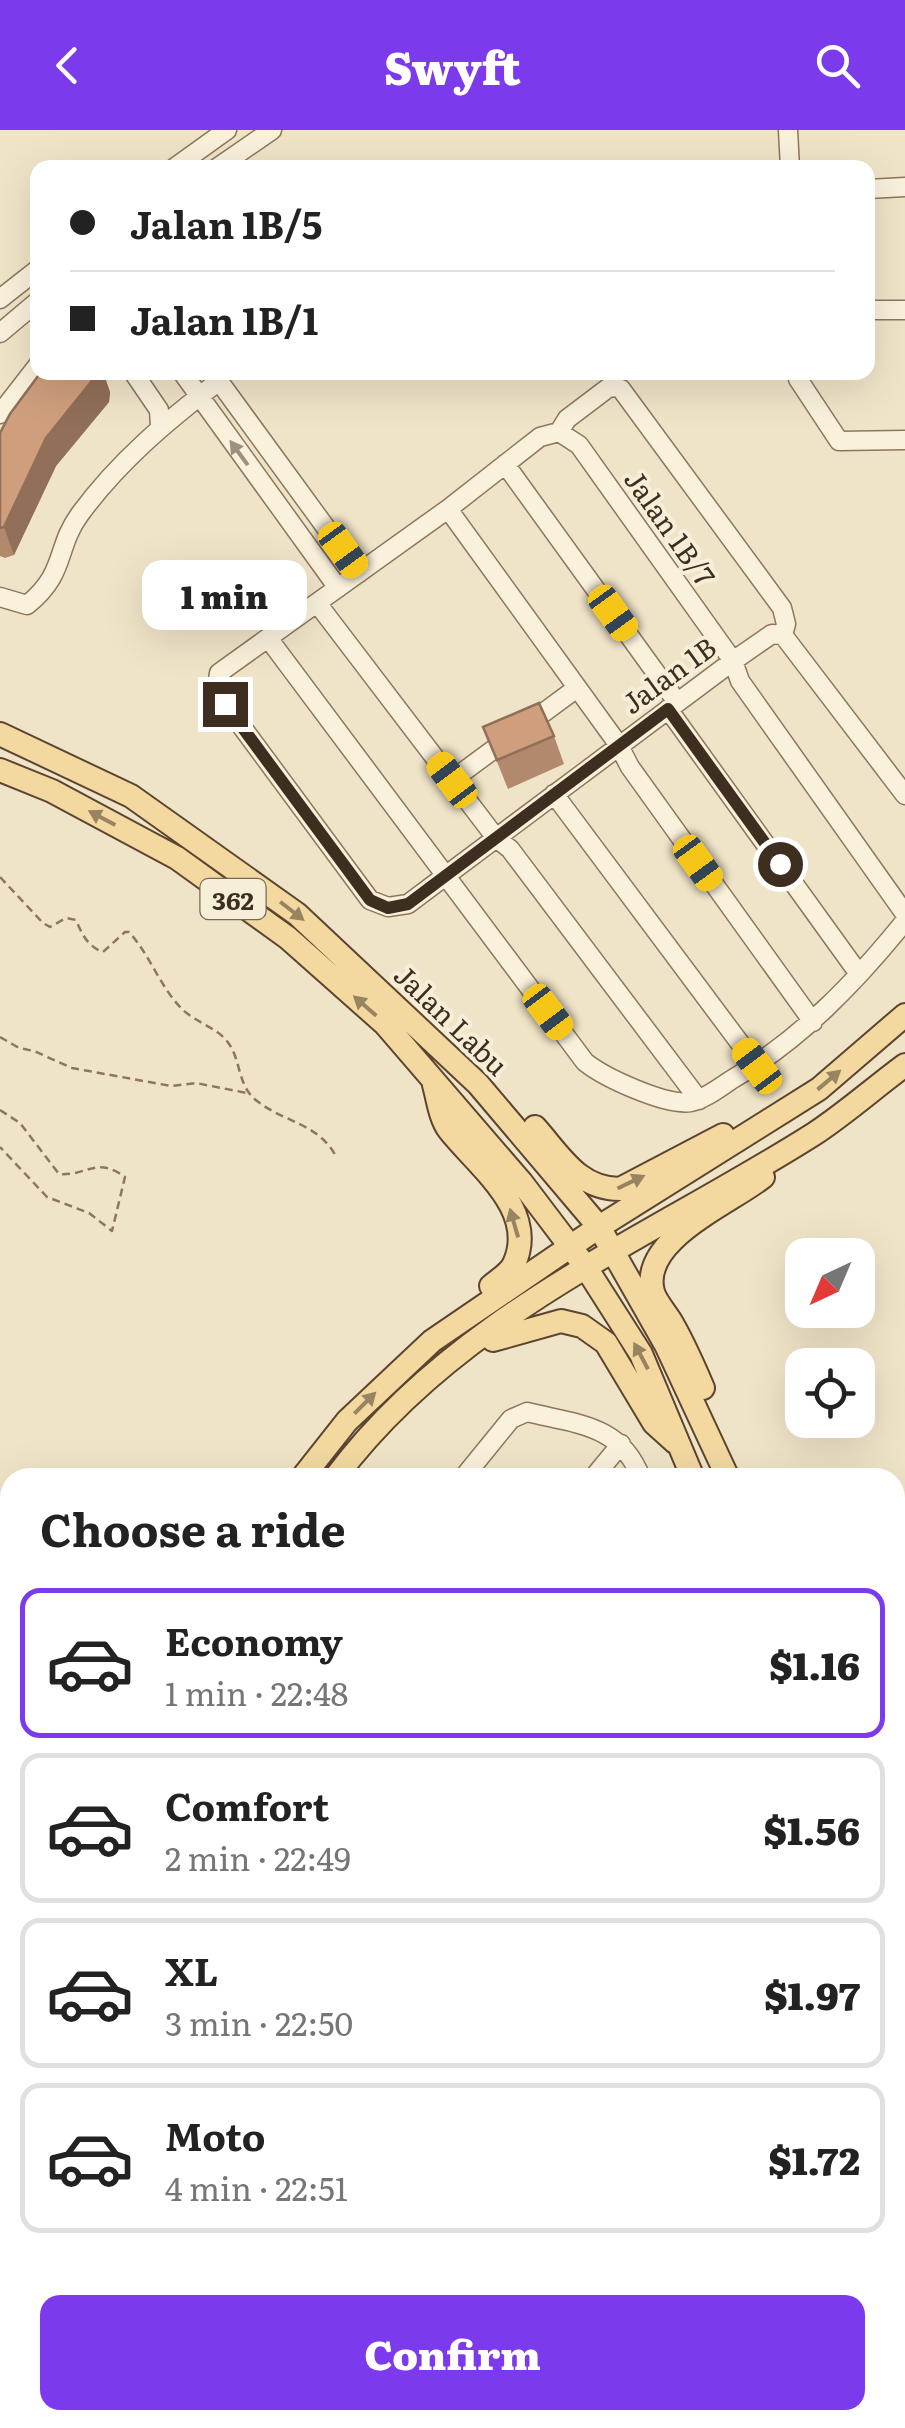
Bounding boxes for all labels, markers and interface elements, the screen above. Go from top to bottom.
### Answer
text: Swyft [384,32,521,99]
icon: back [40,38,95,93]
icon: search [810,38,865,93]
text: Jalan 1B/5 [130,194,323,251]
text: Jalan 1B/1 [130,290,318,347]
one-way arrow [230,440,249,466]
street label: Jalan 1B/7 [615,460,727,594]
car [313,517,373,583]
callout: 1 min [142,559,308,629]
text: 1 min [181,571,268,619]
car [583,580,643,646]
street label: Jalan 1B [612,625,724,723]
route end [203,682,248,727]
car [422,747,482,813]
one-way arrow [87,810,116,827]
car [668,830,728,896]
route start [758,842,803,887]
road number: 362 [200,879,266,919]
one-way arrow [279,900,305,921]
street label: Jalan Labu [385,954,519,1084]
car [518,979,578,1045]
one-way arrow [353,995,378,1017]
car [727,1033,787,1099]
one-way arrow [816,1070,841,1092]
one-way arrow [616,1173,645,1190]
one-way arrow [506,1208,522,1239]
north arrow [785,1238,875,1328]
map controls [785,1238,875,1438]
one-way arrow [632,1342,650,1370]
button: locate [785,1348,875,1438]
one-way arrow [352,1392,376,1415]
text: Choose a ride [40,1494,346,1561]
text: Economy [165,1611,343,1668]
icon: car [45,1618,135,1708]
text: $1.16 [769,1635,860,1692]
text: 1 min · 22:48 [165,1668,349,1716]
text: Comfort [165,1776,329,1833]
icon: car [45,1783,135,1873]
text: $1.56 [764,1800,860,1857]
text: 2 min · 22:49 [165,1833,351,1881]
text: XL [165,1941,218,1998]
icon: car [45,1948,135,2038]
text: $1.97 [764,1965,860,2022]
text: 3 min · 22:50 [165,1998,353,2046]
text: Moto [165,2106,265,2163]
icon: car [45,2113,135,2203]
text: $1.72 [768,2130,860,2187]
text: 4 min · 22:51 [165,2163,348,2211]
button: Confirm [40,2295,865,2410]

